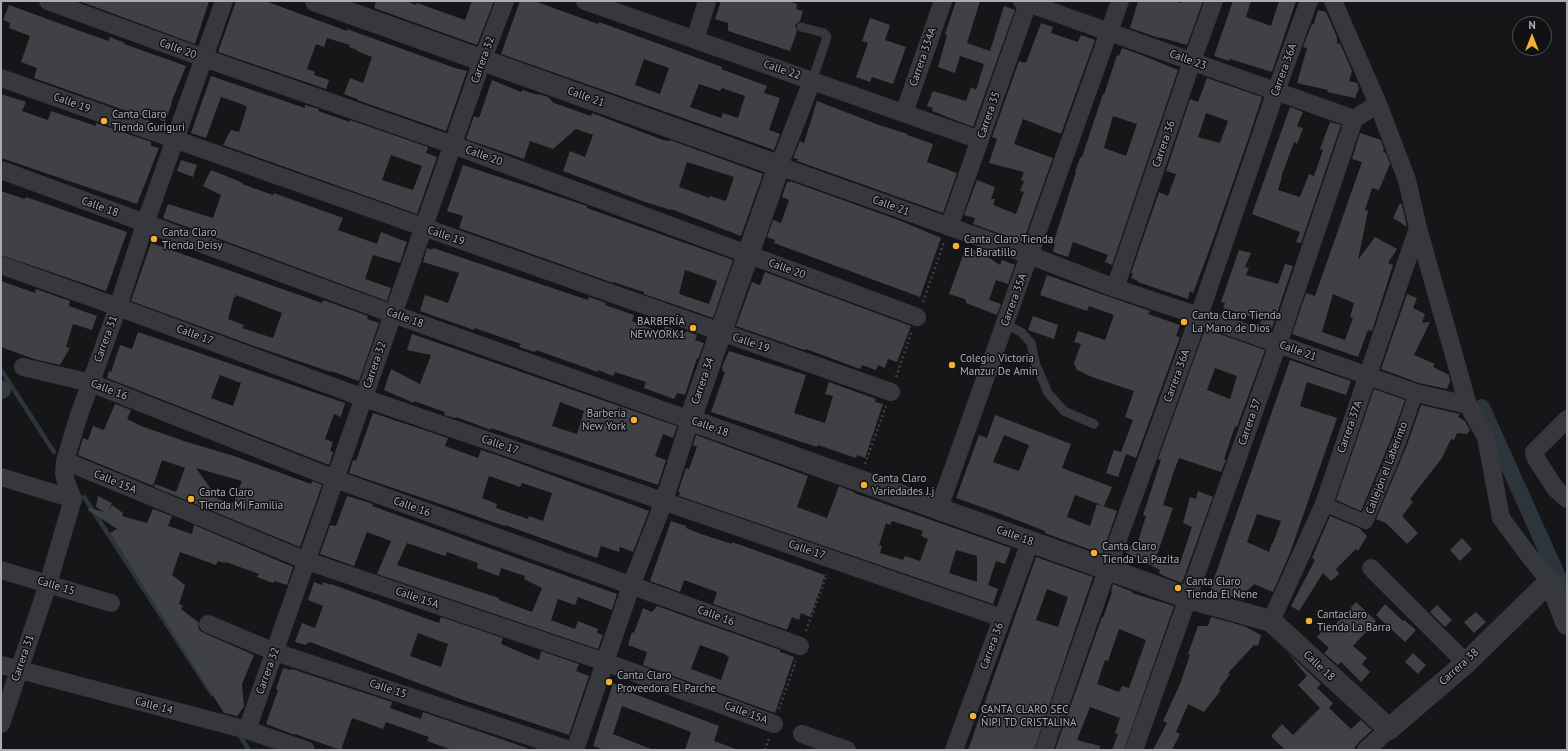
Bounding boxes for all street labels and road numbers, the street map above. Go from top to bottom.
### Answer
street label: Carrera 334A [907,26,939,88]
street label: Carrera 32 [468,35,498,85]
street label: Calle 20 [158,36,198,62]
street label: Carrera 36A [1268,42,1300,98]
street label: Calle 23 [1168,47,1208,73]
street label: Calle 22 [762,57,802,83]
street label: Calle 21 [566,84,606,110]
street label: Calle 19 [52,90,92,116]
street label: Carrera 35 [975,90,1003,140]
street label: Carrera 36 [1150,119,1178,169]
street label: Calle 20 [464,143,504,169]
street label: Calle 21 [871,193,911,219]
street label: Calle 18 [80,194,120,220]
street label: Calle 19 [426,223,466,249]
street label: Calle 20 [767,256,807,282]
street label: Carrera 35A [998,272,1030,328]
street label: Calle 18 [385,305,425,331]
street label: Carrera 31 [91,314,121,364]
street label: Calle 17 [175,322,215,348]
street label: Calle 19 [731,330,771,356]
street label: Calle 21 [1278,338,1318,364]
street label: Carrera 32 [361,340,389,390]
street label: Carrera 36A [1161,348,1193,404]
street label: Carrera 34 [689,356,717,406]
street label: Calle 16 [89,377,129,403]
street label: Carrera 37 [1236,397,1264,447]
street label: Carrera 37A [1335,399,1365,455]
street label: Calle 18 [690,414,730,440]
street label: Callejón el Laberinto [1363,420,1411,516]
street label: Calle 17 [480,432,520,458]
street label: Calle 15A [92,467,138,497]
street label: Calle 16 [392,494,432,520]
street label: Calle 18 [995,523,1035,549]
street label: Calle 17 [787,537,827,563]
street label: Calle 15 [36,574,76,598]
street label: Calle 15A [394,584,440,612]
street label: Calle 16 [696,603,736,629]
street label: Carrera 36 [977,621,1007,671]
street label: Carrera 31 [9,633,37,683]
street label: Carrera 32 [253,646,283,696]
street label: Carrera 38 [1436,646,1482,688]
street label: Calle 18 [1300,648,1338,684]
street label: Calle 15 [368,677,408,701]
street label: Calle 14 [134,695,174,717]
street label: Calle 15A [723,699,769,727]

